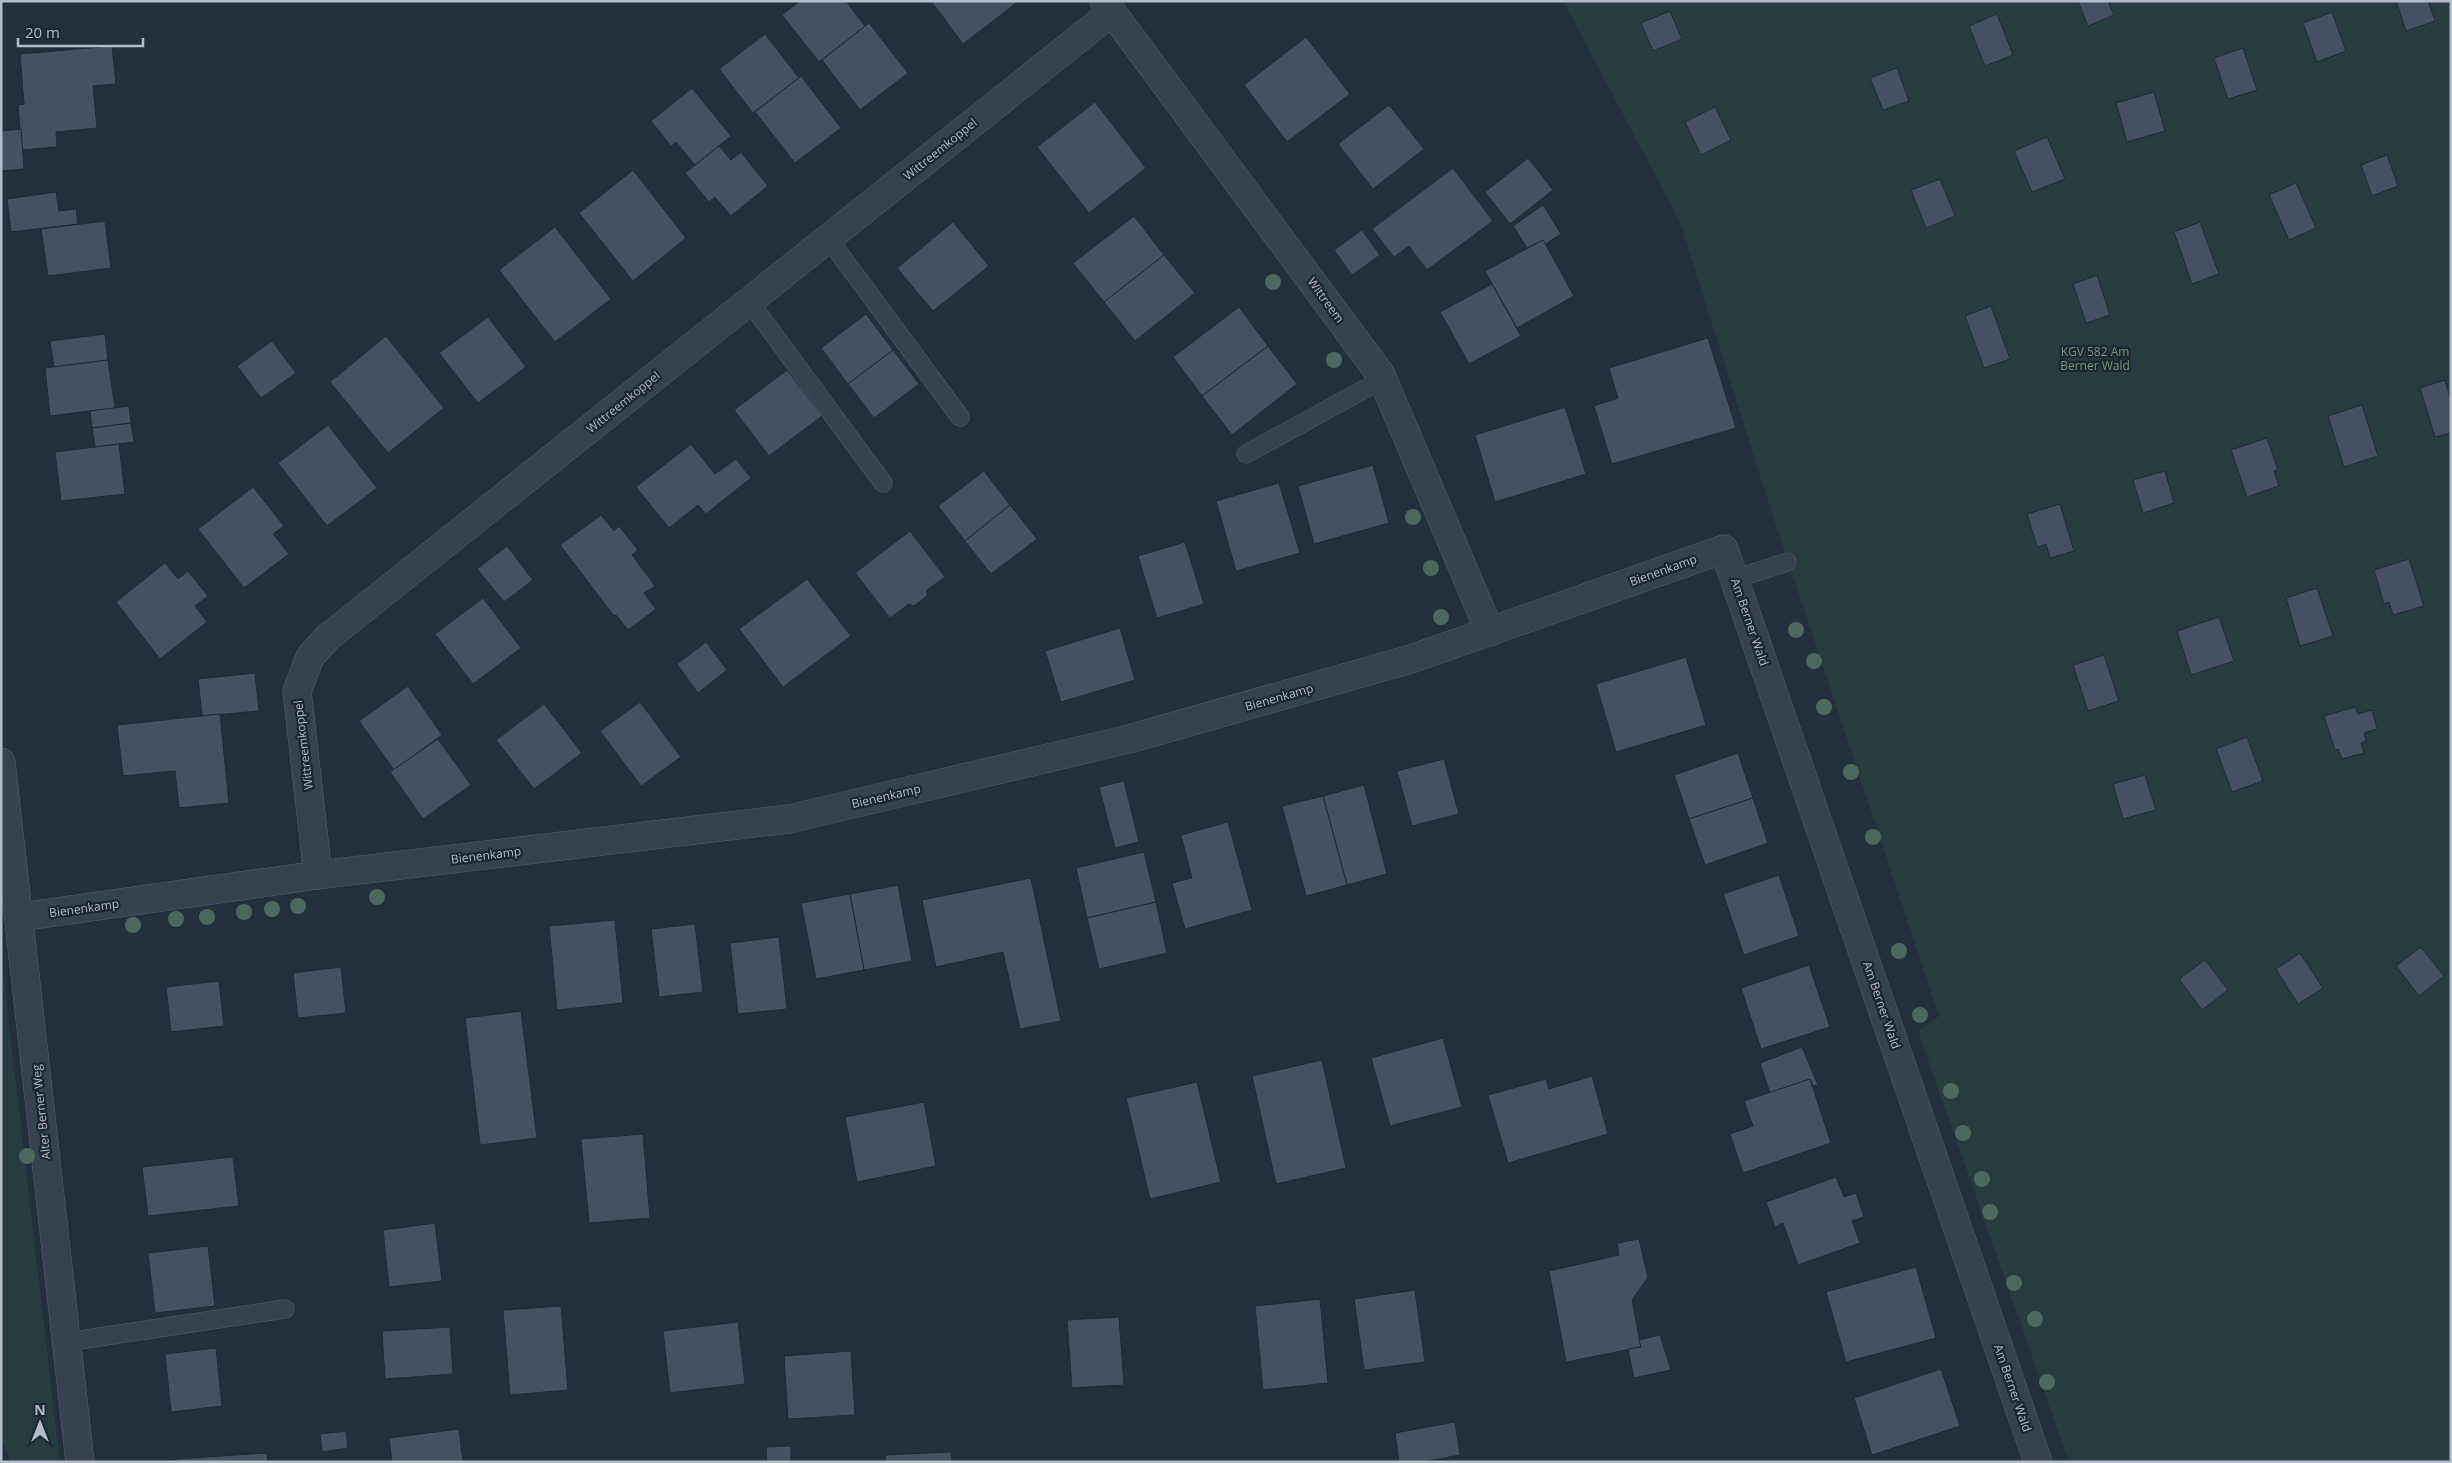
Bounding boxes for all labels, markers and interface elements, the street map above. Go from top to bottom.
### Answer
scale bar [18,15,142,47]
text: 20 m [25,22,60,42]
street label: Wittreemkoppel [900,114,980,184]
street label: Wittreem [1304,274,1348,326]
park label: KGV 582 Am Berner Wald [2060,343,2130,374]
street label: Wittreemkoppel [583,367,663,437]
street label: Bienenkamp [1627,550,1699,590]
street label: Am Berner Wald [1727,576,1773,668]
street label: Bienenkamp [1243,679,1315,715]
street label: Wittreemkoppel [289,699,317,791]
street label: Bienenkamp [850,780,922,812]
street label: Bienenkamp [450,842,522,868]
street label: Bienenkamp [48,895,120,921]
street label: Am Berner Wald [1859,959,1905,1051]
street label: Alter Berner Weg [28,1063,54,1160]
street label: Am Berner Wald [1990,1342,2036,1434]
north arrow [15,1398,65,1448]
text: N [34,1400,46,1419]

